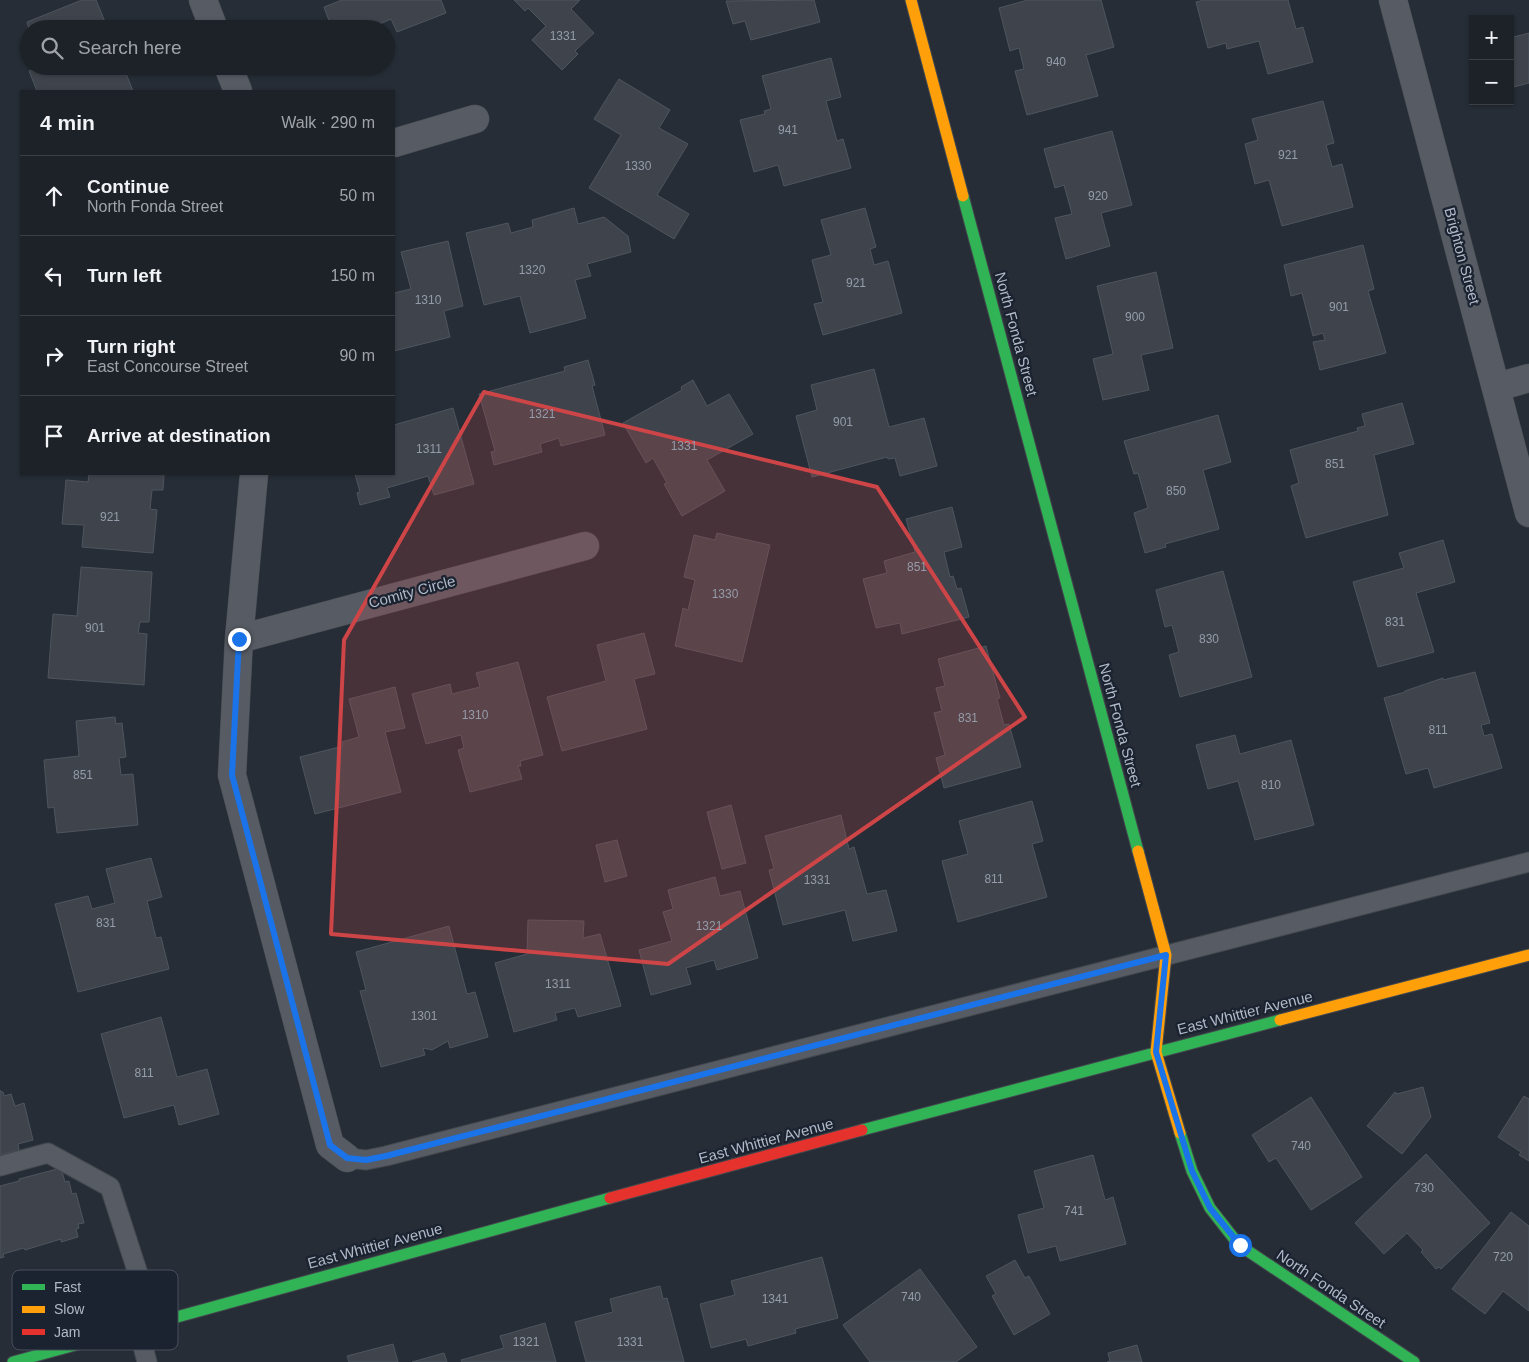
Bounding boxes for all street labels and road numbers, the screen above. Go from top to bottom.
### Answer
street label: Brighton Street [1441,205,1484,307]
street label: North Fonda Street [992,270,1041,398]
street label: Comity Circle [367,572,457,611]
street label: North Fonda Street [1096,661,1145,789]
street label: East Whittier Avenue [1175,987,1314,1038]
street label: East Whittier Avenue [697,1114,835,1167]
street label: East Whittier Avenue [306,1219,444,1272]
street label: North Fonda Street [1274,1246,1390,1332]

